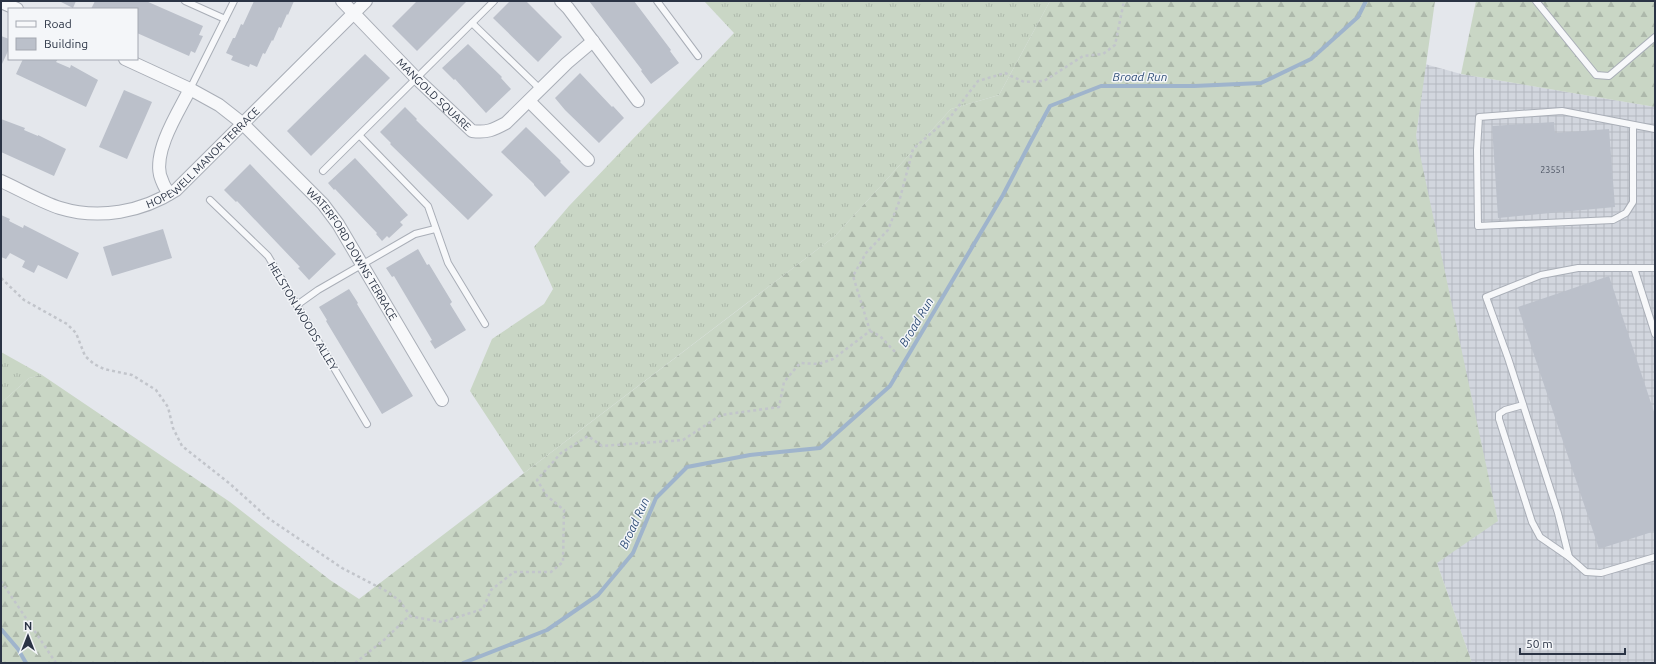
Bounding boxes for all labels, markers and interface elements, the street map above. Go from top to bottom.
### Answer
legend [8,8,138,60]
text: Road [44,17,72,30]
text: Building [44,37,88,50]
street label: MANGOLD SQUARE [394,56,473,133]
water label: Broad Run [1113,70,1167,83]
street label: HOPEWELL MANOR TERRACE [144,105,262,210]
house number: 23551 [1540,165,1566,175]
street label: WATERFORD DOWNS TERRACE [304,185,399,322]
street label: HELSTON WOODS ALLEY [266,260,340,373]
water label: Broad Run [896,295,936,349]
water label: Broad Run [617,495,651,551]
north arrow [8,616,48,656]
text: N [24,620,32,632]
scale bar [1520,630,1625,656]
text: 50 m [1526,637,1553,650]

